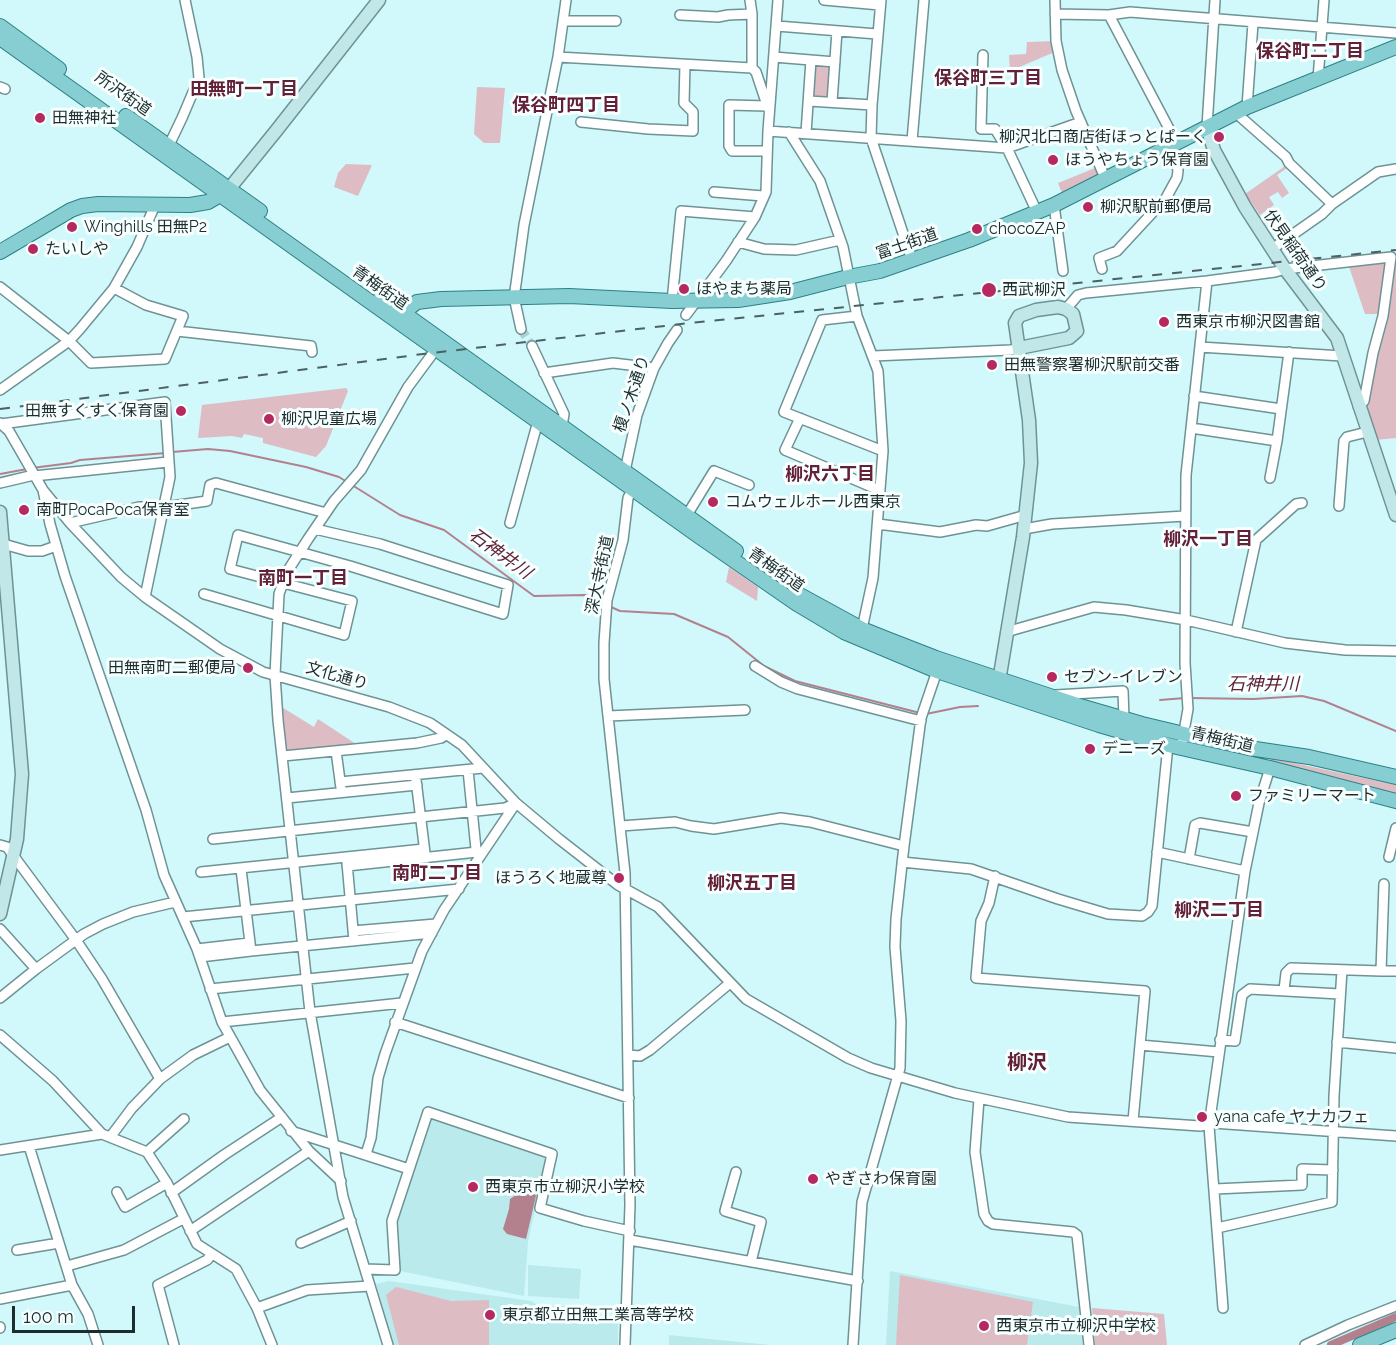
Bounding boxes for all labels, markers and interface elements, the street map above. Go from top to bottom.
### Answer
district label: 保谷町二丁目 [1256,41,1364,63]
street label: 所沢街道 [91,68,155,120]
district label: 保谷町三丁目 [934,68,1042,90]
district label: 田無町一丁目 [190,79,298,101]
district label: 保谷町四丁目 [512,95,620,117]
place label: 田無神社 [52,108,116,128]
marker: 田無神社 [33,111,47,125]
place label: 柳沢北口商店街ほっとぱーく [999,127,1207,147]
marker: 柳沢北口商店街ほっとぱーく [1212,130,1226,144]
place label: ほうやちょう保育園 [1065,150,1209,170]
marker: ほうやちょう保育園 [1046,153,1060,167]
place label: 柳沢駅前郵便局 [1100,197,1212,217]
marker: 柳沢駅前郵便局 [1081,200,1095,214]
street label: 伏見稲荷通り [1260,206,1330,296]
place label: Winghills 田無P2 [84,217,207,237]
place label: chocoZAP [989,219,1065,239]
marker: Winghills 田無P2 [65,220,79,234]
marker: chocoZAP [970,222,984,236]
street label: 富士街道 [874,225,940,263]
place label: たいしや [45,239,109,259]
marker: たいしや [26,242,40,256]
street label: 青梅街道 [348,262,412,314]
place label: ほやまち薬局 [696,279,792,299]
place label: 西武柳沢 [1002,280,1066,300]
marker: 西武柳沢 [980,281,998,299]
marker: ほやまち薬局 [677,282,691,296]
place label: 西東京市柳沢図書館 [1176,312,1320,332]
marker: 西東京市柳沢図書館 [1157,315,1171,329]
street label: 榎ノ木通り [610,353,654,435]
place label: 田無警察署柳沢駅前交番 [1004,355,1180,375]
marker: 田無警察署柳沢駅前交番 [985,358,999,372]
place label: 田無すくすく保育園 [25,401,169,421]
marker: 田無すくすく保育園 [174,404,188,418]
place label: 柳沢児童広場 [281,409,377,429]
marker: 柳沢児童広場 [262,412,276,426]
district label: 柳沢六丁目 [785,464,875,486]
place label: コムウェルホール西東京 [725,492,901,512]
marker: コムウェルホール西東京 [706,495,720,509]
place label: 南町PocaPoca保育室 [36,500,190,520]
marker: 南町PocaPoca保育室 [17,503,31,517]
water label: 石神井川 [465,524,535,584]
district label: 柳沢一丁目 [1163,529,1253,551]
street label: 深大寺街道 [582,534,618,616]
street label: 青梅街道 [744,544,808,596]
district label: 南町一丁目 [258,568,348,590]
place label: 田無南町二郵便局 [108,658,236,678]
street label: 文化通り [304,658,370,694]
marker: 田無南町二郵便局 [241,661,255,675]
place label: セブン-イレブン [1064,667,1183,687]
marker: セブン-イレブン [1045,670,1059,684]
water label: 石神井川 [1227,674,1299,696]
street label: 青梅街道 [1189,723,1255,757]
place label: デニーズ [1102,739,1166,759]
marker: デニーズ [1083,742,1097,756]
place label: ファミリーマート [1248,786,1376,806]
marker: ファミリーマート [1229,789,1243,803]
district label: 南町二丁目 [392,863,482,885]
place label: ほうろく地蔵尊 [495,868,607,888]
marker: ほうろく地蔵尊 [612,871,626,885]
district label: 柳沢五丁目 [707,873,797,895]
district label: 柳沢二丁目 [1174,900,1264,922]
district label: 柳沢 [1007,1051,1047,1075]
place label: yana cafe ヤナカフェ [1214,1107,1369,1127]
marker: yana cafe ヤナカフェ [1195,1110,1209,1124]
place label: やぎさわ保育園 [825,1169,937,1189]
marker: やぎさわ保育園 [806,1172,820,1186]
place label: 西東京市立柳沢小学校 [485,1177,645,1197]
marker: 西東京市立柳沢小学校 [466,1180,480,1194]
scale bar [15,1294,138,1332]
place label: 東京都立田無工業高等学校 [502,1305,694,1325]
text: 100 m [23,1306,74,1327]
marker: 東京都立田無工業高等学校 [483,1308,497,1322]
place label: 西東京市立柳沢中学校 [996,1316,1156,1336]
marker: 西東京市立柳沢中学校 [977,1319,991,1333]

